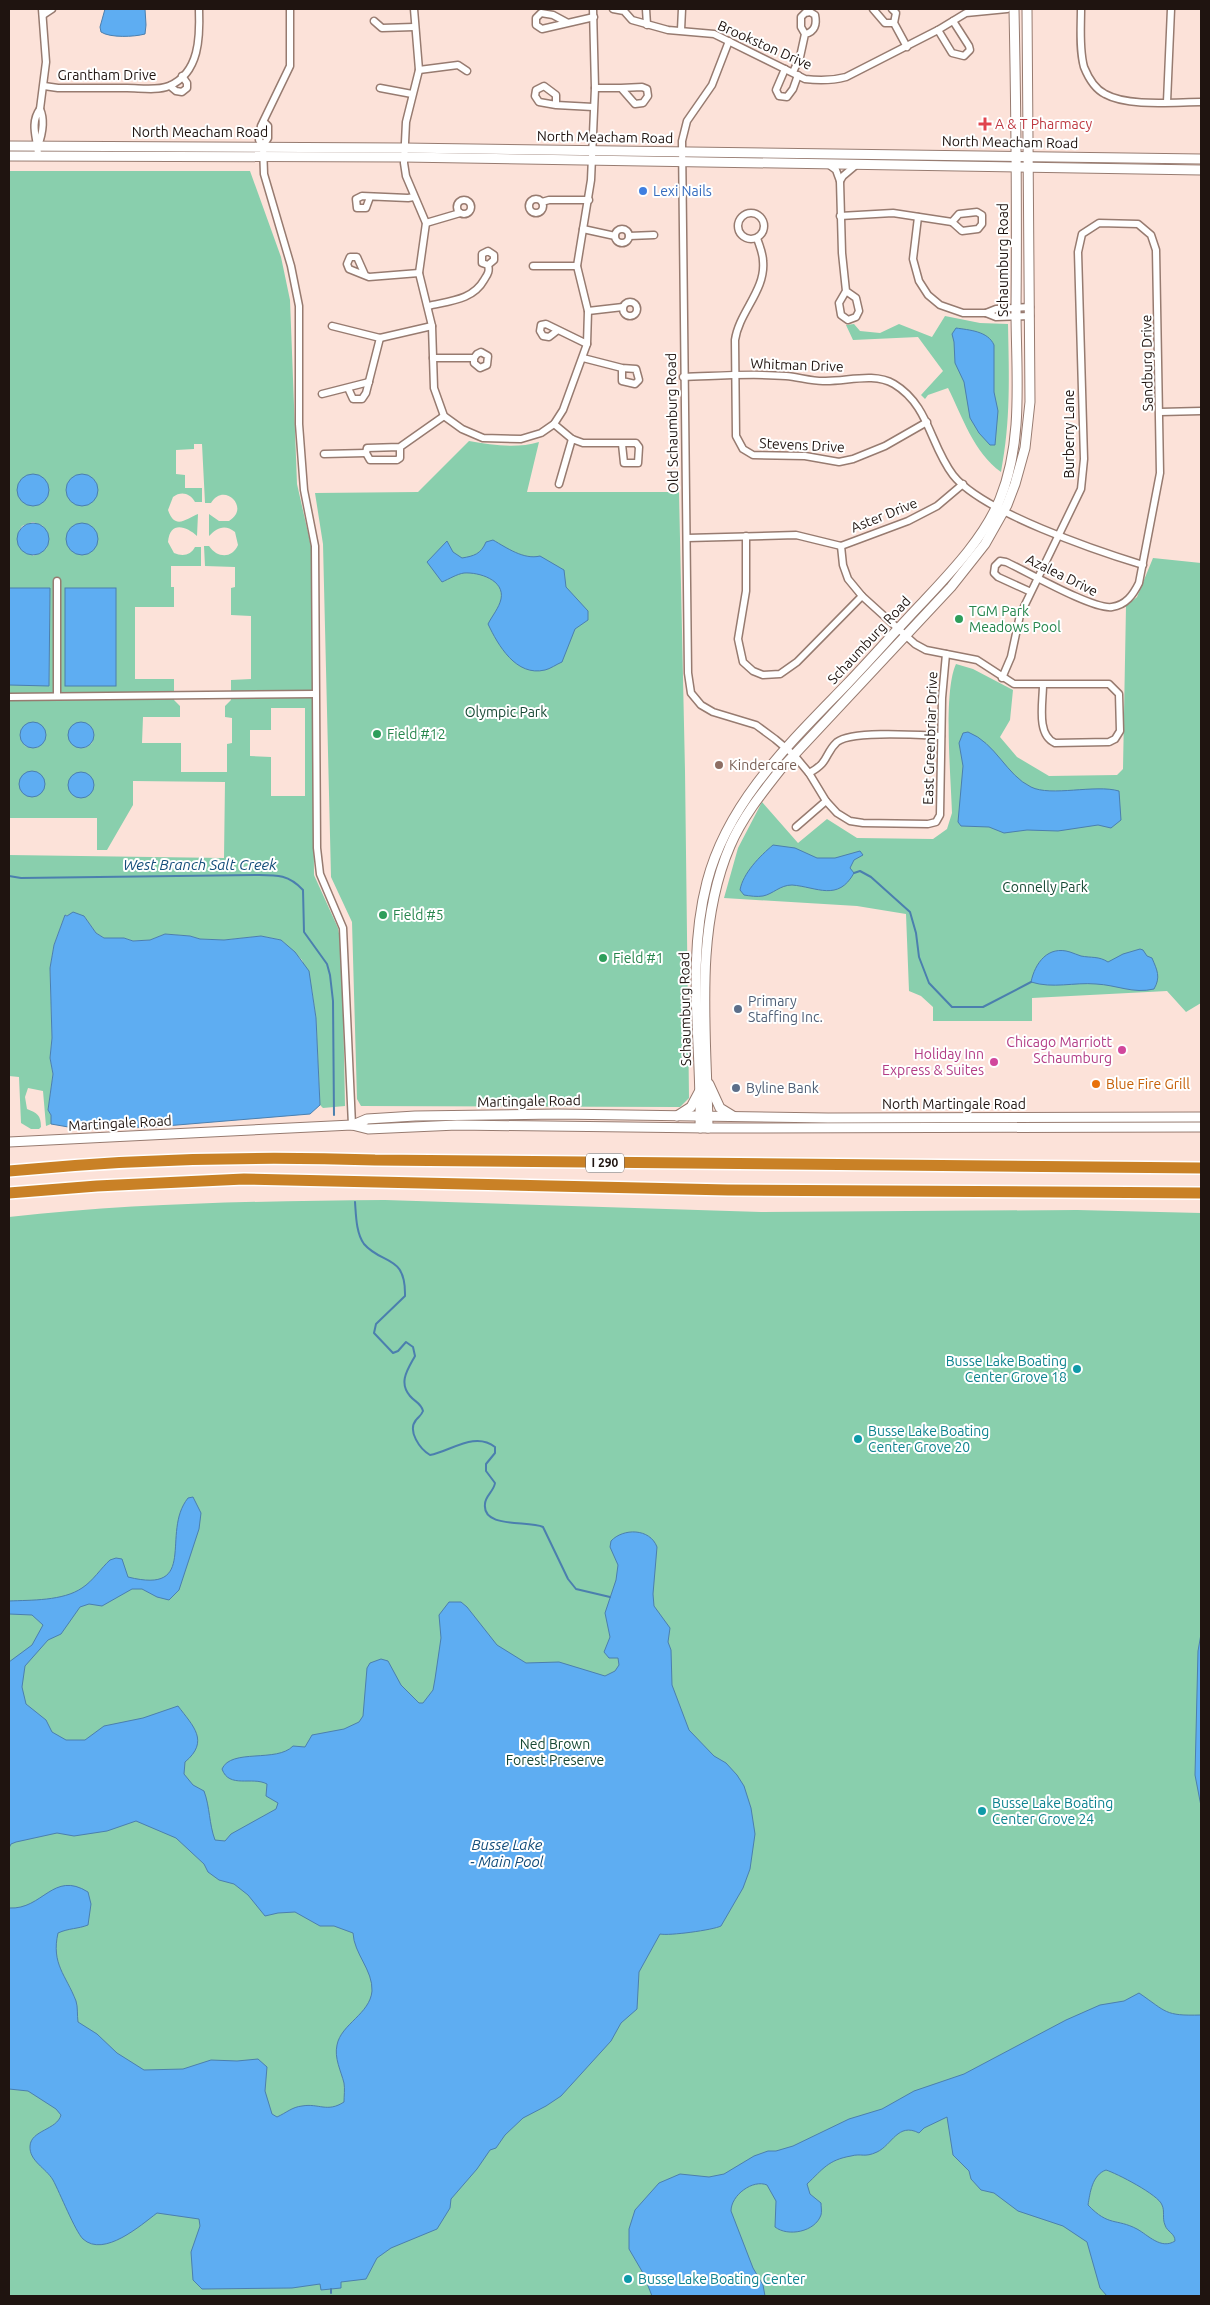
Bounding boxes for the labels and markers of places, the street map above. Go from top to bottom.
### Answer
place label: A & T Pharmacy [995,116,1092,132]
marker: A & T Pharmacy [979,118,991,130]
place label: Lexi Nails [653,183,712,199]
marker: Lexi Nails [637,185,649,197]
place label: TGM Park Meadows Pool [969,603,1061,635]
marker: TGM Park Meadows Pool [953,613,965,625]
place label: Field #12 [387,726,446,742]
marker: Field #12 [371,728,383,740]
place label: Kindercare [729,757,797,773]
marker: Kindercare [713,759,725,771]
place label: Field #5 [393,907,444,923]
marker: Field #5 [377,909,389,921]
place label: Field #1 [613,950,664,966]
marker: Field #1 [597,952,609,964]
place label: Primary Staffing Inc. [748,993,823,1025]
marker: Primary Staffing Inc. [732,1003,744,1015]
place label: Chicago Marriott Schaumburg [1006,1034,1112,1066]
marker: Chicago Marriott Schaumburg [1116,1044,1128,1056]
place label: Holiday Inn Express & Suites [882,1046,984,1078]
marker: Holiday Inn Express & Suites [988,1056,1000,1068]
place label: Blue Fire Grill [1106,1076,1190,1092]
marker: Blue Fire Grill [1090,1078,1102,1090]
place label: Byline Bank [746,1080,819,1096]
marker: Byline Bank [730,1082,742,1094]
place label: Busse Lake Boating Center Grove 18 [946,1353,1067,1385]
marker: Busse Lake Boating Center Grove 18 [1071,1363,1083,1375]
place label: Busse Lake Boating Center Grove 20 [868,1423,989,1455]
marker: Busse Lake Boating Center Grove 20 [852,1433,864,1445]
place label: Busse Lake Boating Center Grove 24 [992,1795,1113,1827]
marker: Busse Lake Boating Center Grove 24 [976,1805,988,1817]
place label: Busse Lake Boating Center [638,2271,806,2287]
marker: Busse Lake Boating Center [622,2273,634,2285]

